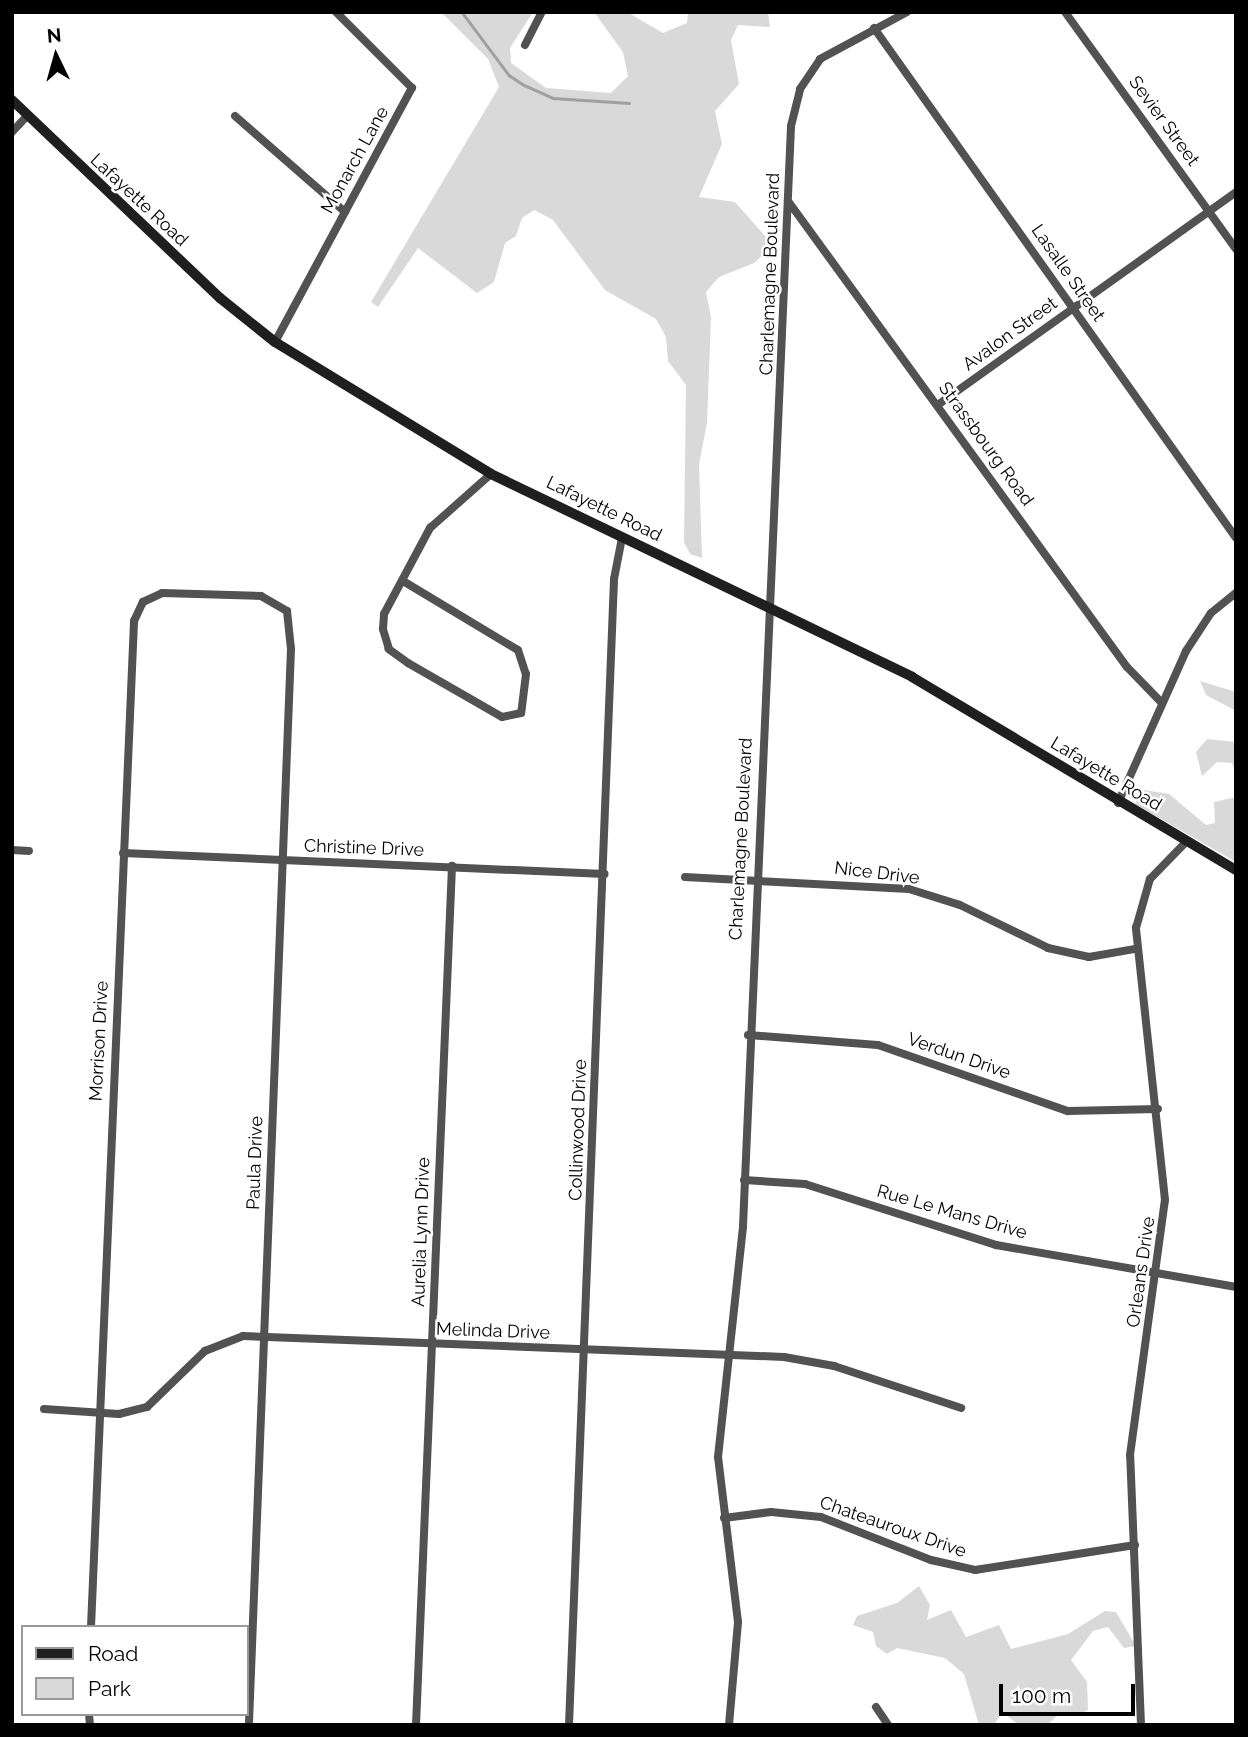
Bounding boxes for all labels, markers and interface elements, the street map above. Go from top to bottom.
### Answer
north arrow [21,21,91,91]
text: N [46,23,62,47]
street label: Sevier Street [1124,72,1204,170]
street label: Monarch Lane [317,103,393,217]
street label: Lafayette Road [86,149,192,251]
street label: Charlemagne Boulevard [756,172,784,376]
street label: Lasalle Street [1027,220,1109,326]
street label: Avalon Street [959,293,1061,375]
street label: Strassbourg Road [934,378,1038,510]
street label: Lafayette Road [543,472,665,546]
street label: Lafayette Road [1047,732,1165,816]
street label: Charlemagne Boulevard [725,737,757,941]
street label: Christine Drive [303,835,425,861]
street label: Nice Drive [833,857,921,889]
street label: Morrison Drive [85,980,113,1102]
street label: Verdun Drive [905,1028,1013,1084]
street label: Collinwood Drive [565,1059,591,1201]
street label: Paula Drive [243,1116,267,1210]
street label: Aurelia Lynn Drive [408,1157,434,1307]
street label: Rue Le Mans Drive [874,1180,1030,1244]
street label: Orleans Drive [1123,1215,1159,1329]
street label: Melinda Drive [436,1318,550,1344]
street label: Chateauroux Drive [817,1492,969,1562]
legend [21,1625,248,1716]
text: Road [88,1641,138,1666]
scale bar [1003,1670,1140,1714]
text: Park [88,1676,131,1701]
text: 100 m [1012,1683,1071,1708]

